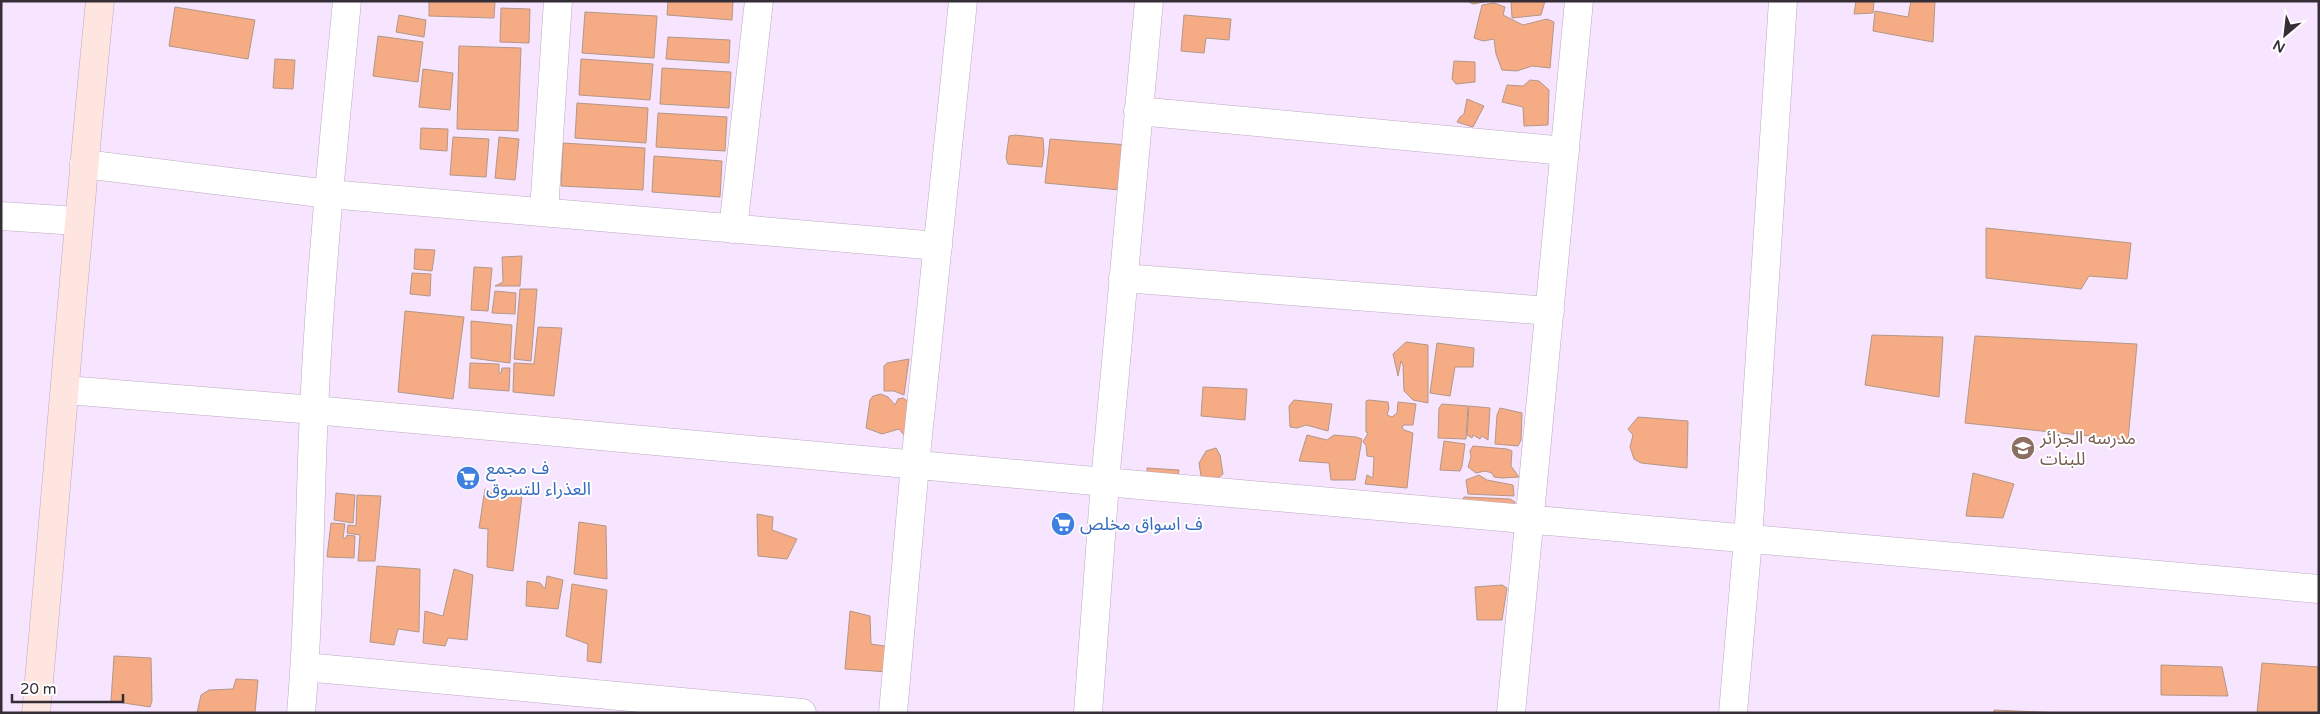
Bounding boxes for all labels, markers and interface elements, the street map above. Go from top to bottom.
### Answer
north arrow [2260,10,2310,60]
text: N [2270,36,2288,56]
place label: مدرسه الجزائر للبنات [2039,427,2136,470]
school or university icon: مدرسه الجزائر للبنات [2010,435,2036,461]
place label: ف مجمع العذراء للتسوق [486,457,591,500]
supermarket icon: ف مجمع العذراء للتسوق [455,465,481,491]
supermarket icon: ف اسواق مخلص [1050,511,1076,537]
place label: ف اسواق مخلص [1080,513,1203,535]
scale bar [12,672,124,704]
text: 20 m [20,680,57,698]

